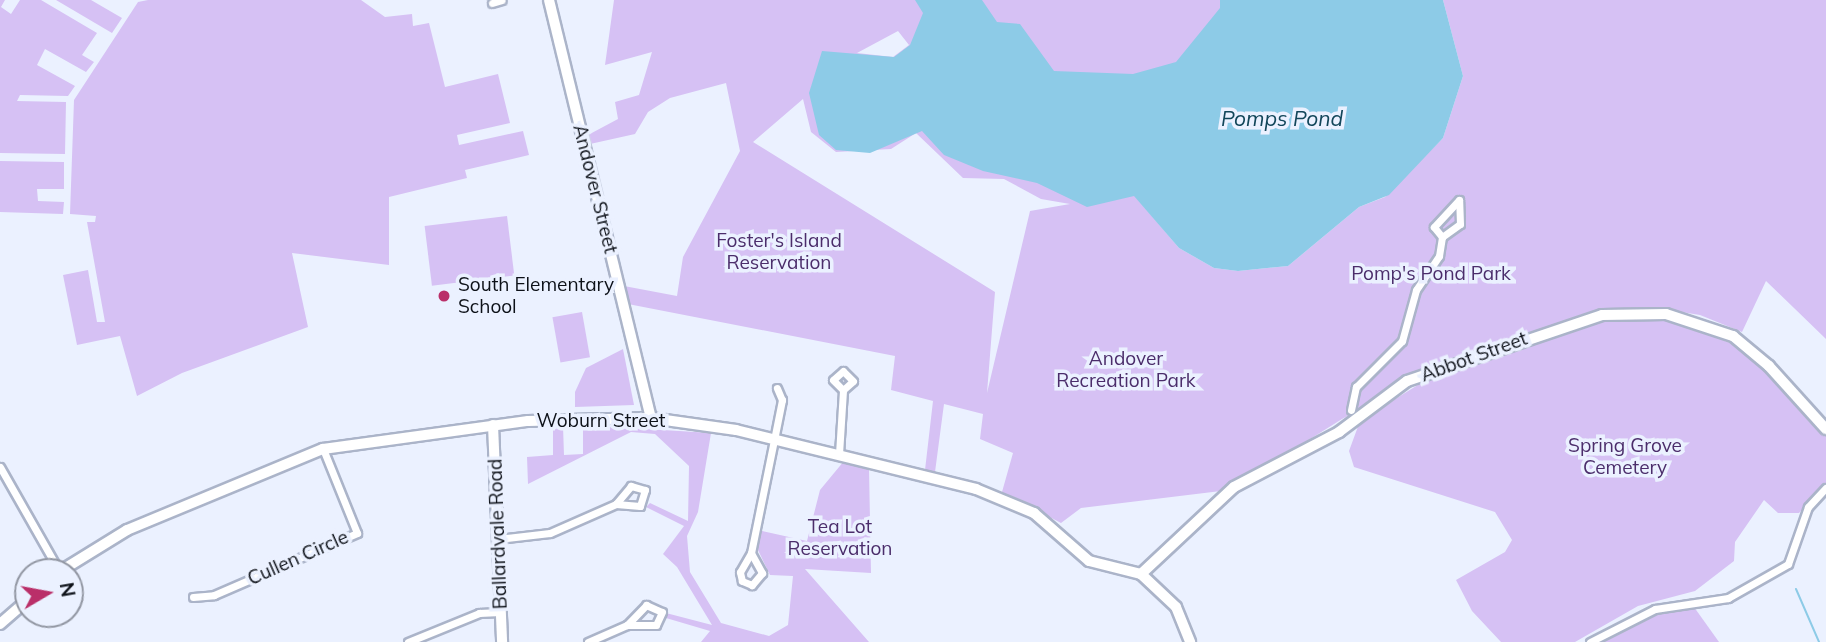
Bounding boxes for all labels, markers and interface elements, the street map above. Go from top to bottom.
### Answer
water label: Pomps Pond [1221,105,1343,131]
street label: Andover Street [568,122,622,256]
park label: Foster's Island Reservation [716,230,842,274]
park label: Pomp's Pond Park [1351,263,1511,285]
place label: South Elementary School [458,274,614,318]
marker: South Elementary School [436,288,452,304]
street label: Abbot Street [1418,327,1530,387]
park label: Andover Recreation Park [1056,348,1196,392]
street label: Woburn Street [537,410,665,432]
park label: Spring Grove Cemetery [1568,435,1682,479]
street label: Ballardvale Road [484,458,512,610]
park label: Tea Lot Reservation [788,516,892,560]
street label: Cullen Circle [244,526,352,590]
north arrow [14,558,84,628]
text: N [55,581,81,599]

